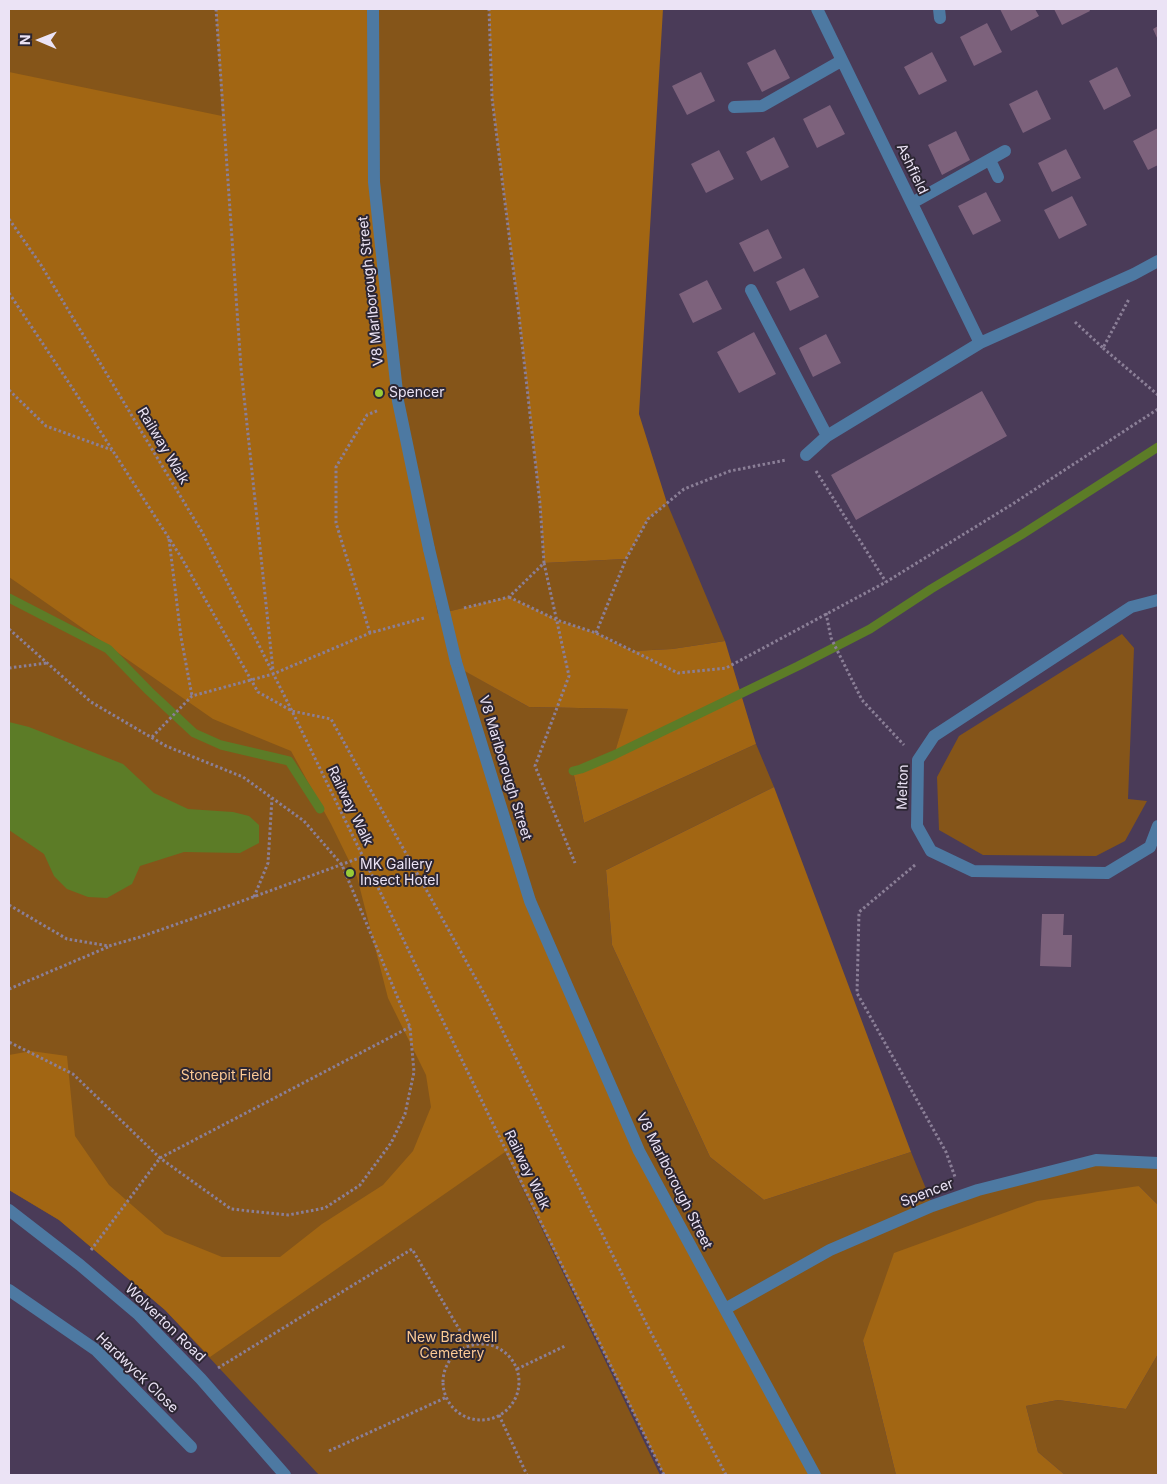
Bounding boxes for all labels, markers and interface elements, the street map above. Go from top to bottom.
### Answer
north arrow [15,15,65,65]
text: N [16,34,33,45]
street label: Ashfield [893,141,931,197]
street label: V8 Marlborough Street [355,215,387,367]
place label: Spencer [389,385,444,401]
marker: Spencer [373,387,385,399]
street label: Railway Walk [134,405,192,487]
street label: V8 Marlborough Street [475,694,535,842]
street label: Railway Walk [323,763,377,849]
street label: Melton [894,764,912,810]
place label: MK Gallery Insect Hotel [360,857,439,890]
marker: MK Gallery Insect Hotel [344,867,356,879]
park label: Stonepit Field [181,1068,271,1084]
street label: V8 Marlborough Street [632,1110,716,1252]
street label: Railway Walk [500,1127,554,1213]
street label: Spencer [898,1175,956,1211]
street label: Wolverton Road [121,1280,209,1366]
street label: Hardwyck Close [92,1329,182,1417]
park label: New Bradwell Cemetery [407,1330,497,1362]

